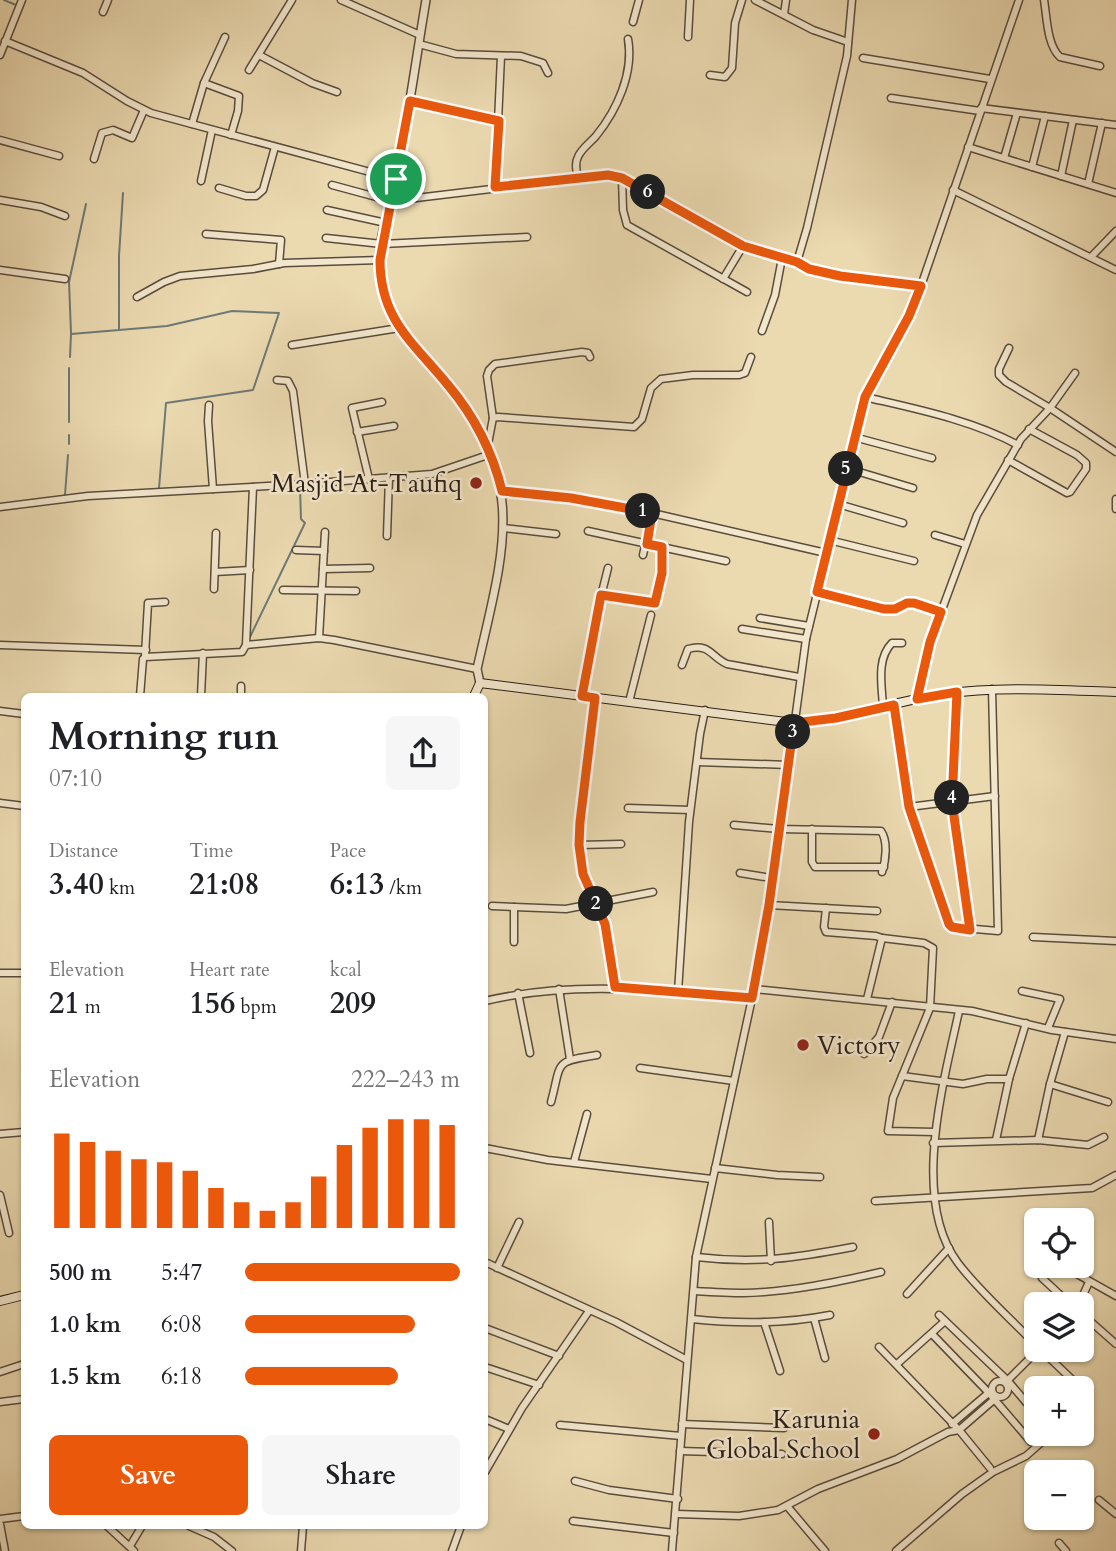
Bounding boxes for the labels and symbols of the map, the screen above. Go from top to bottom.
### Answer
pin [366,149,426,209]
pin: 6 [630,174,666,210]
pin: 5 [828,452,864,486]
place label: Masjid At-Taufiq [271,466,462,501]
marker: Masjid At-Taufiq [468,475,484,491]
pin: 1 [626,494,660,528]
pin: 3 [776,714,810,750]
pin: 4 [934,780,970,816]
pin: 2 [578,886,614,922]
place label: Victory [817,1028,901,1063]
marker: Victory [795,1037,811,1053]
place label: Karunia Global School [706,1402,860,1467]
marker: Karunia Global School [866,1426,882,1442]

